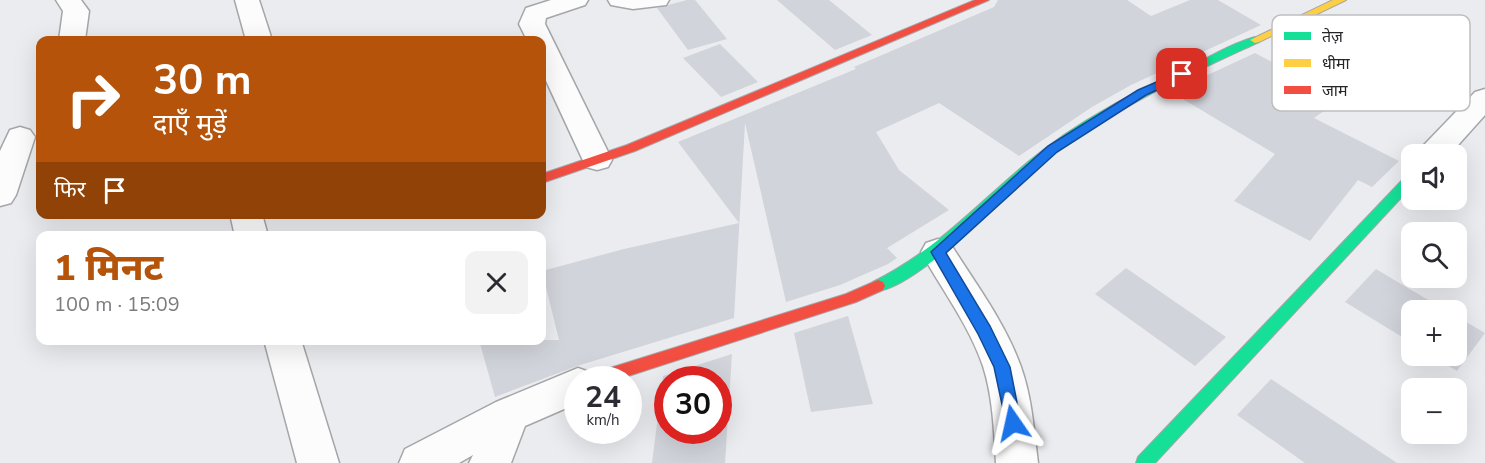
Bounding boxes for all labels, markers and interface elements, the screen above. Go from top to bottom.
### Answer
legend [1272,15,1470,111]
text: तेज़ [1322,26,1344,48]
pin [1156,48,1207,99]
text: 30 m [153,52,252,109]
text: धीमा [1322,53,1351,75]
icon: arrive [1165,57,1198,90]
icon: right [54,60,132,138]
text: जाम [1322,80,1348,102]
text: दाएँ मुड़ें [153,106,227,143]
map controls [1401,144,1467,444]
button: sound [1401,144,1467,210]
icon: arrive [98,174,131,207]
text: फिर [54,175,86,205]
button: search [1401,222,1467,288]
text: 1 मिनट [54,244,163,293]
button: close [465,251,528,314]
text: 100 m · 15:09 [54,291,180,318]
button: + [1401,300,1467,366]
speed limit sign: 30 [654,366,732,444]
text: 24 [585,377,621,418]
button: − [1401,378,1467,444]
position arrow [981,391,1045,455]
text: km/h [586,410,620,430]

